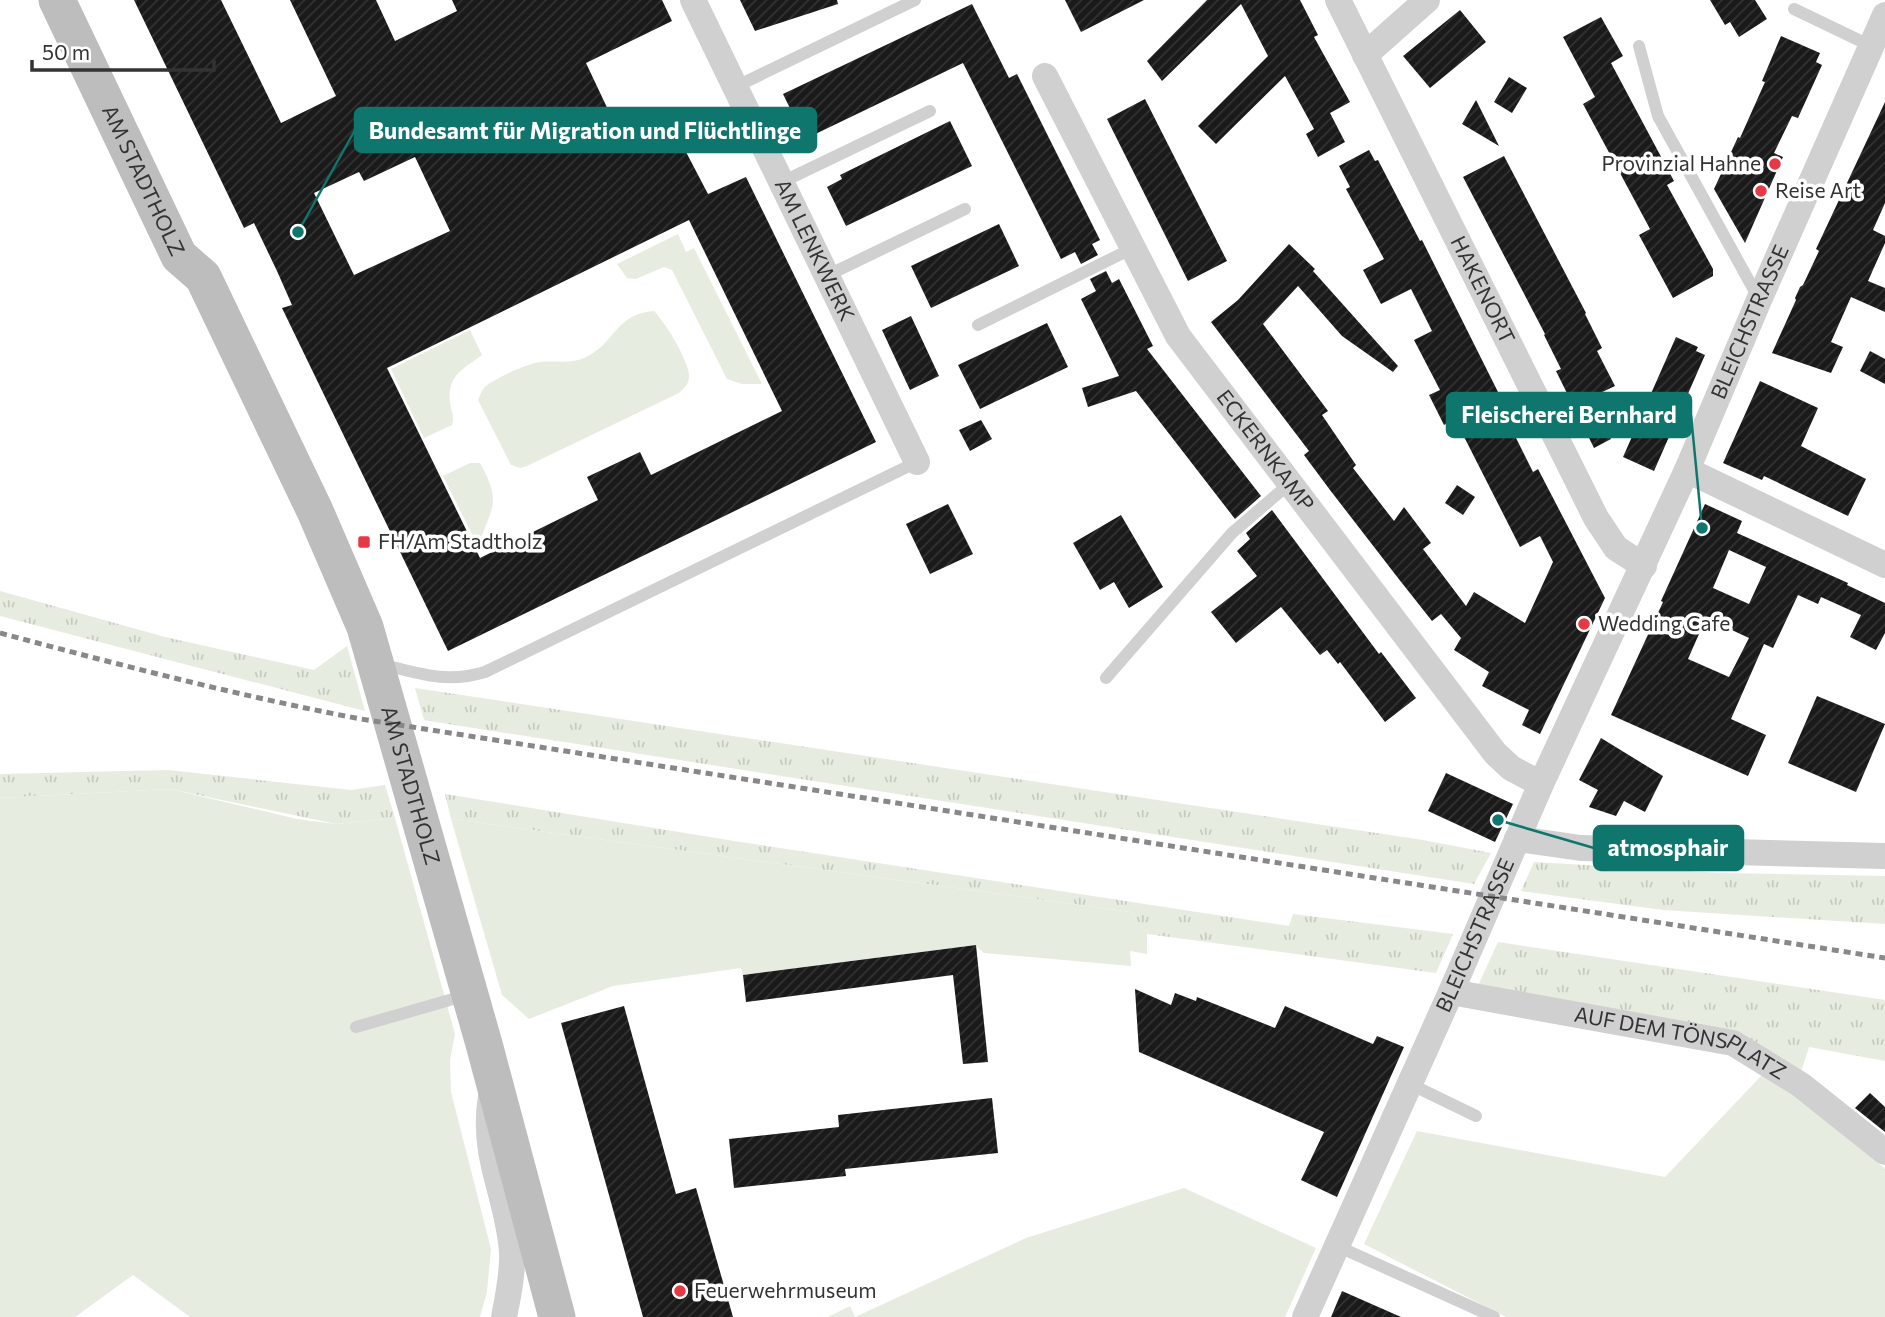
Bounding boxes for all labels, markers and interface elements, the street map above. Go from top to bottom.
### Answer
scale bar [32,28,214,72]
text: 50 m [42,39,90,64]
street label: AM STADTHOLZ [98,100,191,259]
callout: Bundesamt für Migration und Flüchtlinge [355,108,816,152]
text: Bundesamt für Migration und Flüchtlinge [369,116,801,144]
place label: Provinzial Hahne [1601,150,1761,175]
marker: Provinzial Hahne [1767,156,1783,172]
street label: AM LENKWERK [771,174,861,325]
place label: Reise Art [1775,177,1861,202]
marker: Reise Art [1753,183,1769,199]
street label: HAKENORT [1447,231,1521,347]
street label: BLEICHSTRASSE [1705,241,1793,402]
street label: ECKERNKAMP [1212,384,1320,515]
callout: Fleischerei Bernhard [1447,393,1691,437]
text: Fleischerei Bernhard [1461,400,1677,428]
place label: FH/Am Stadtholz [378,528,543,553]
marker: FH/Am Stadtholz [356,534,372,550]
place label: Wedding Cafe [1598,610,1730,635]
marker: Wedding Cafe [1576,616,1592,632]
street label: AM STADTHOLZ [377,703,446,867]
callout: atmosphair [1594,826,1743,870]
text: atmosphair [1607,833,1729,861]
street label: BLEICHSTRASSE [1430,854,1518,1016]
street label: AUF DEM TÖNSPLATZ [1573,1001,1791,1084]
place label: Feuerwehrmuseum [694,1277,877,1302]
marker: Feuerwehrmuseum [672,1283,688,1299]

